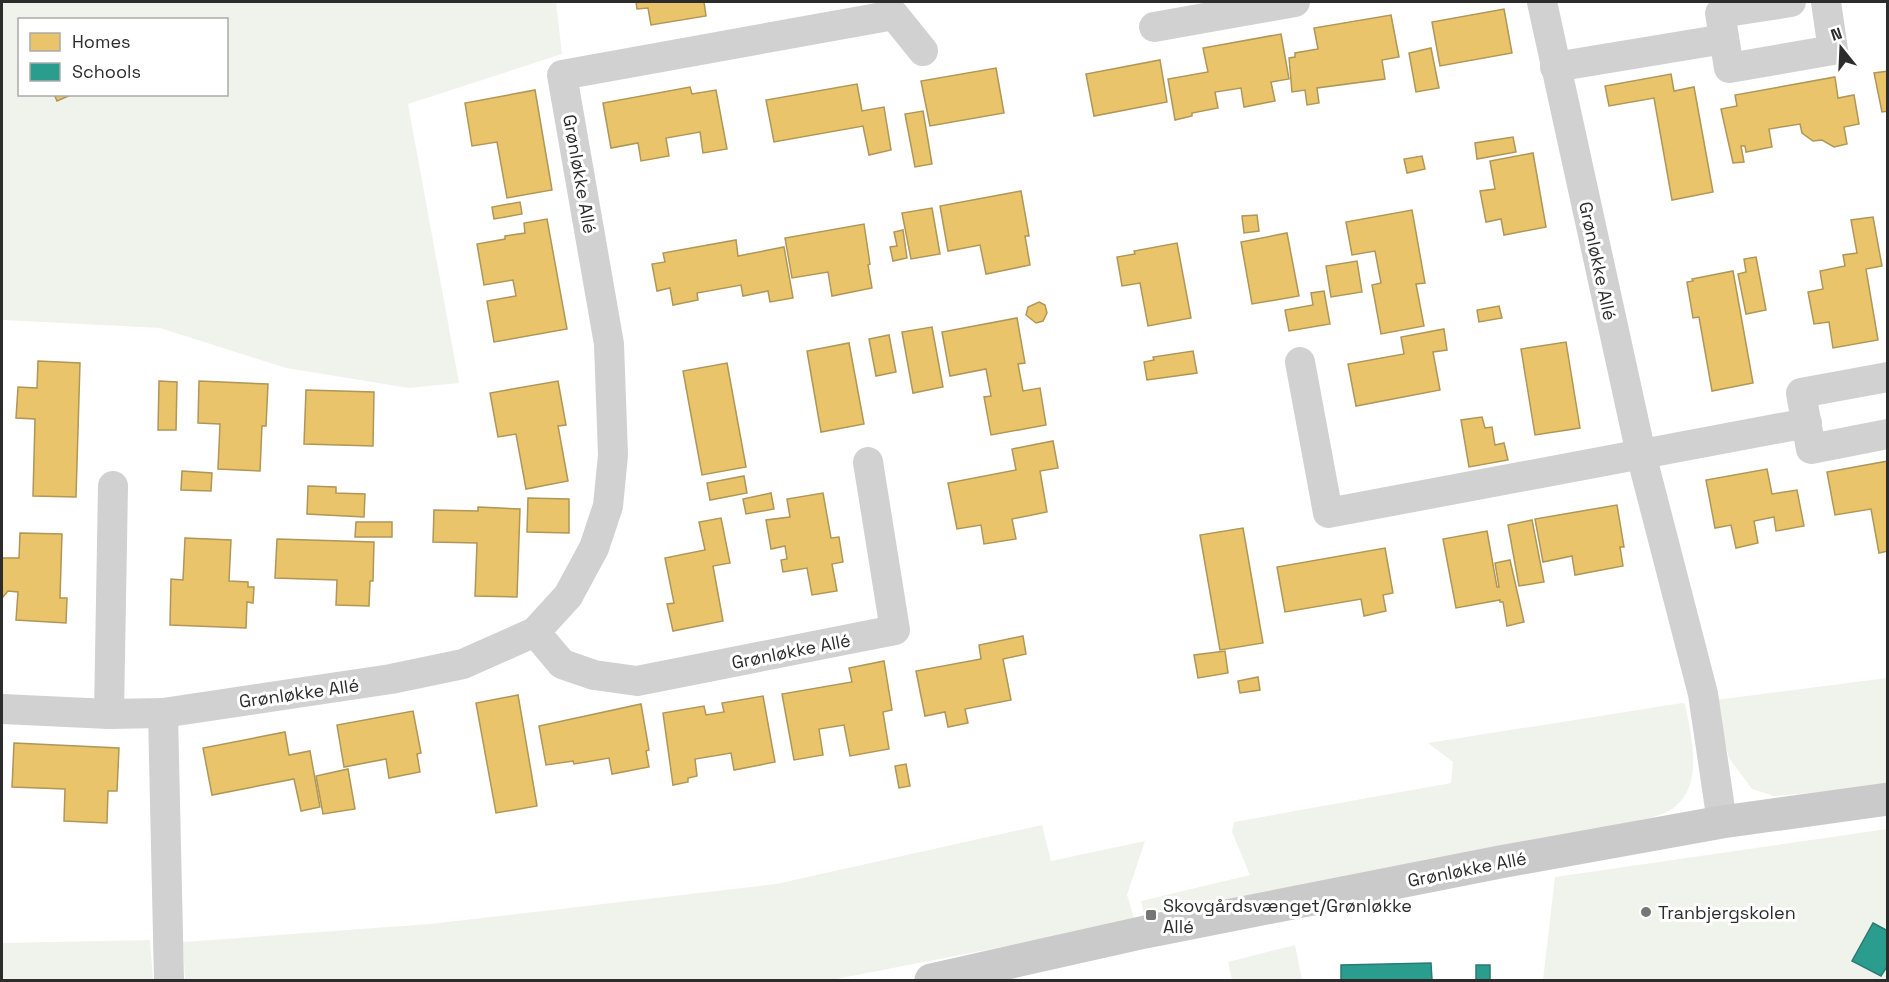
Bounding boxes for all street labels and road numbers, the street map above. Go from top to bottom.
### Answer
street label: Grønløkke Allé [558,113,602,235]
street label: Grønløkke Allé [1574,200,1622,322]
street label: Grønløkke Allé [730,628,852,674]
street label: Grønløkke Allé [238,673,360,713]
street label: Grønløkke Allé [1406,846,1528,892]

